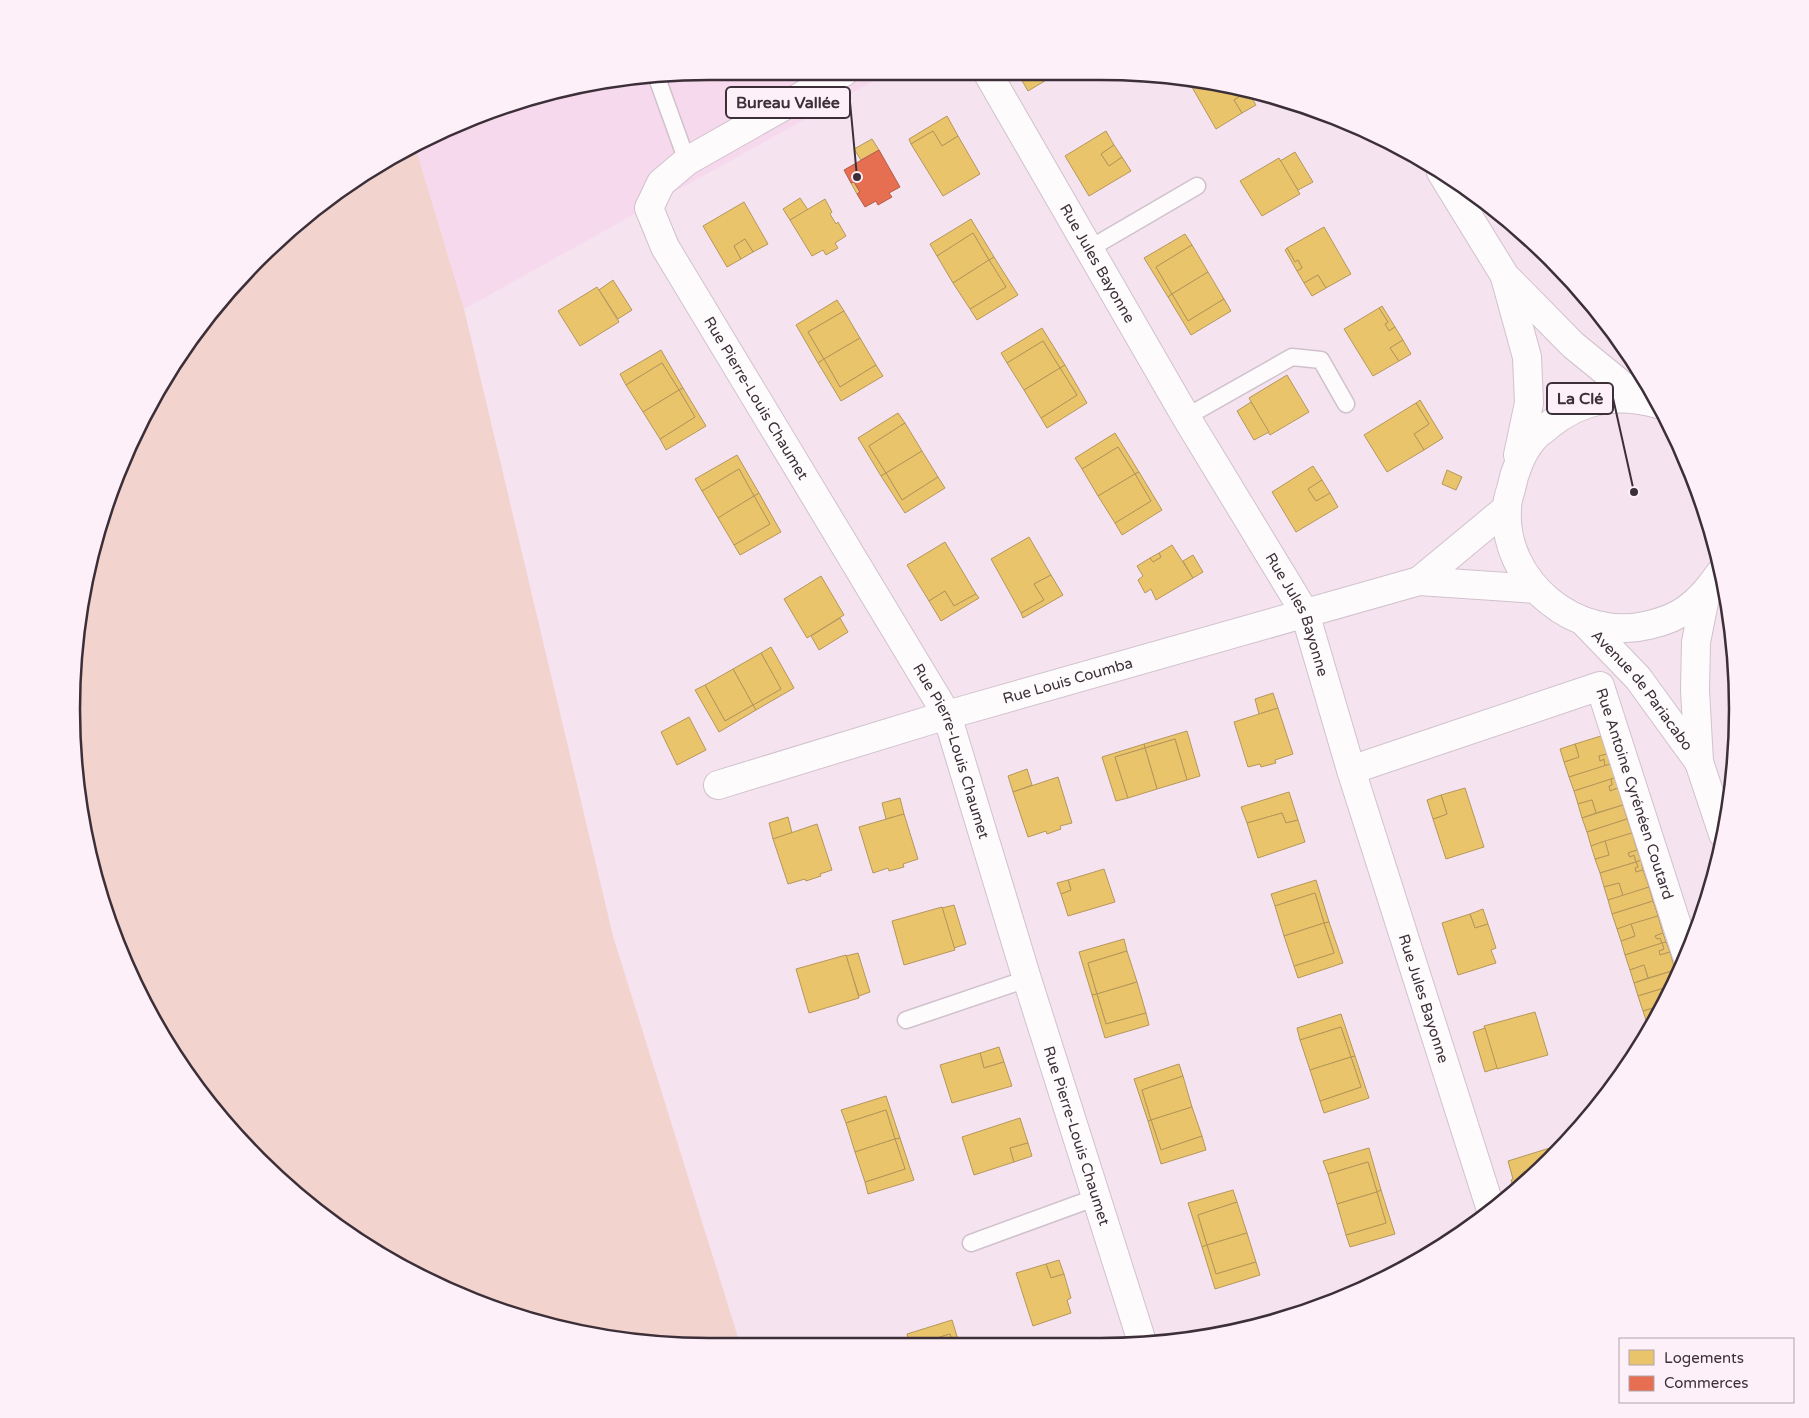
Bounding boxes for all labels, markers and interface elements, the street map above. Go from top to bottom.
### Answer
callout: Bureau Vallée [726,87,850,118]
text: Bureau Vallée [736,93,840,113]
street label: Rue Jules Bayonne [1056,201,1139,326]
street label: Rue Pierre-Louis Chaumet [700,313,812,483]
callout: La Clé [1547,383,1613,414]
text: La Clé [1557,389,1603,409]
street label: Rue Jules Bayonne [1262,550,1332,678]
street label: Avenue de Pariacabo [1588,626,1697,754]
street label: Rue Louis Coumba [1001,654,1135,708]
street label: Rue Pierre-Louis Chaumet [909,660,993,841]
street label: Rue Antoine Cyrénéen Coutard [1592,686,1677,902]
street label: Rue Jules Bayonne [1395,932,1453,1065]
street label: Rue Pierre-Louis Chaumet [1040,1044,1114,1228]
legend [1619,1338,1794,1403]
text: Logements [1664,1349,1744,1367]
text: Commerces [1664,1374,1748,1392]

